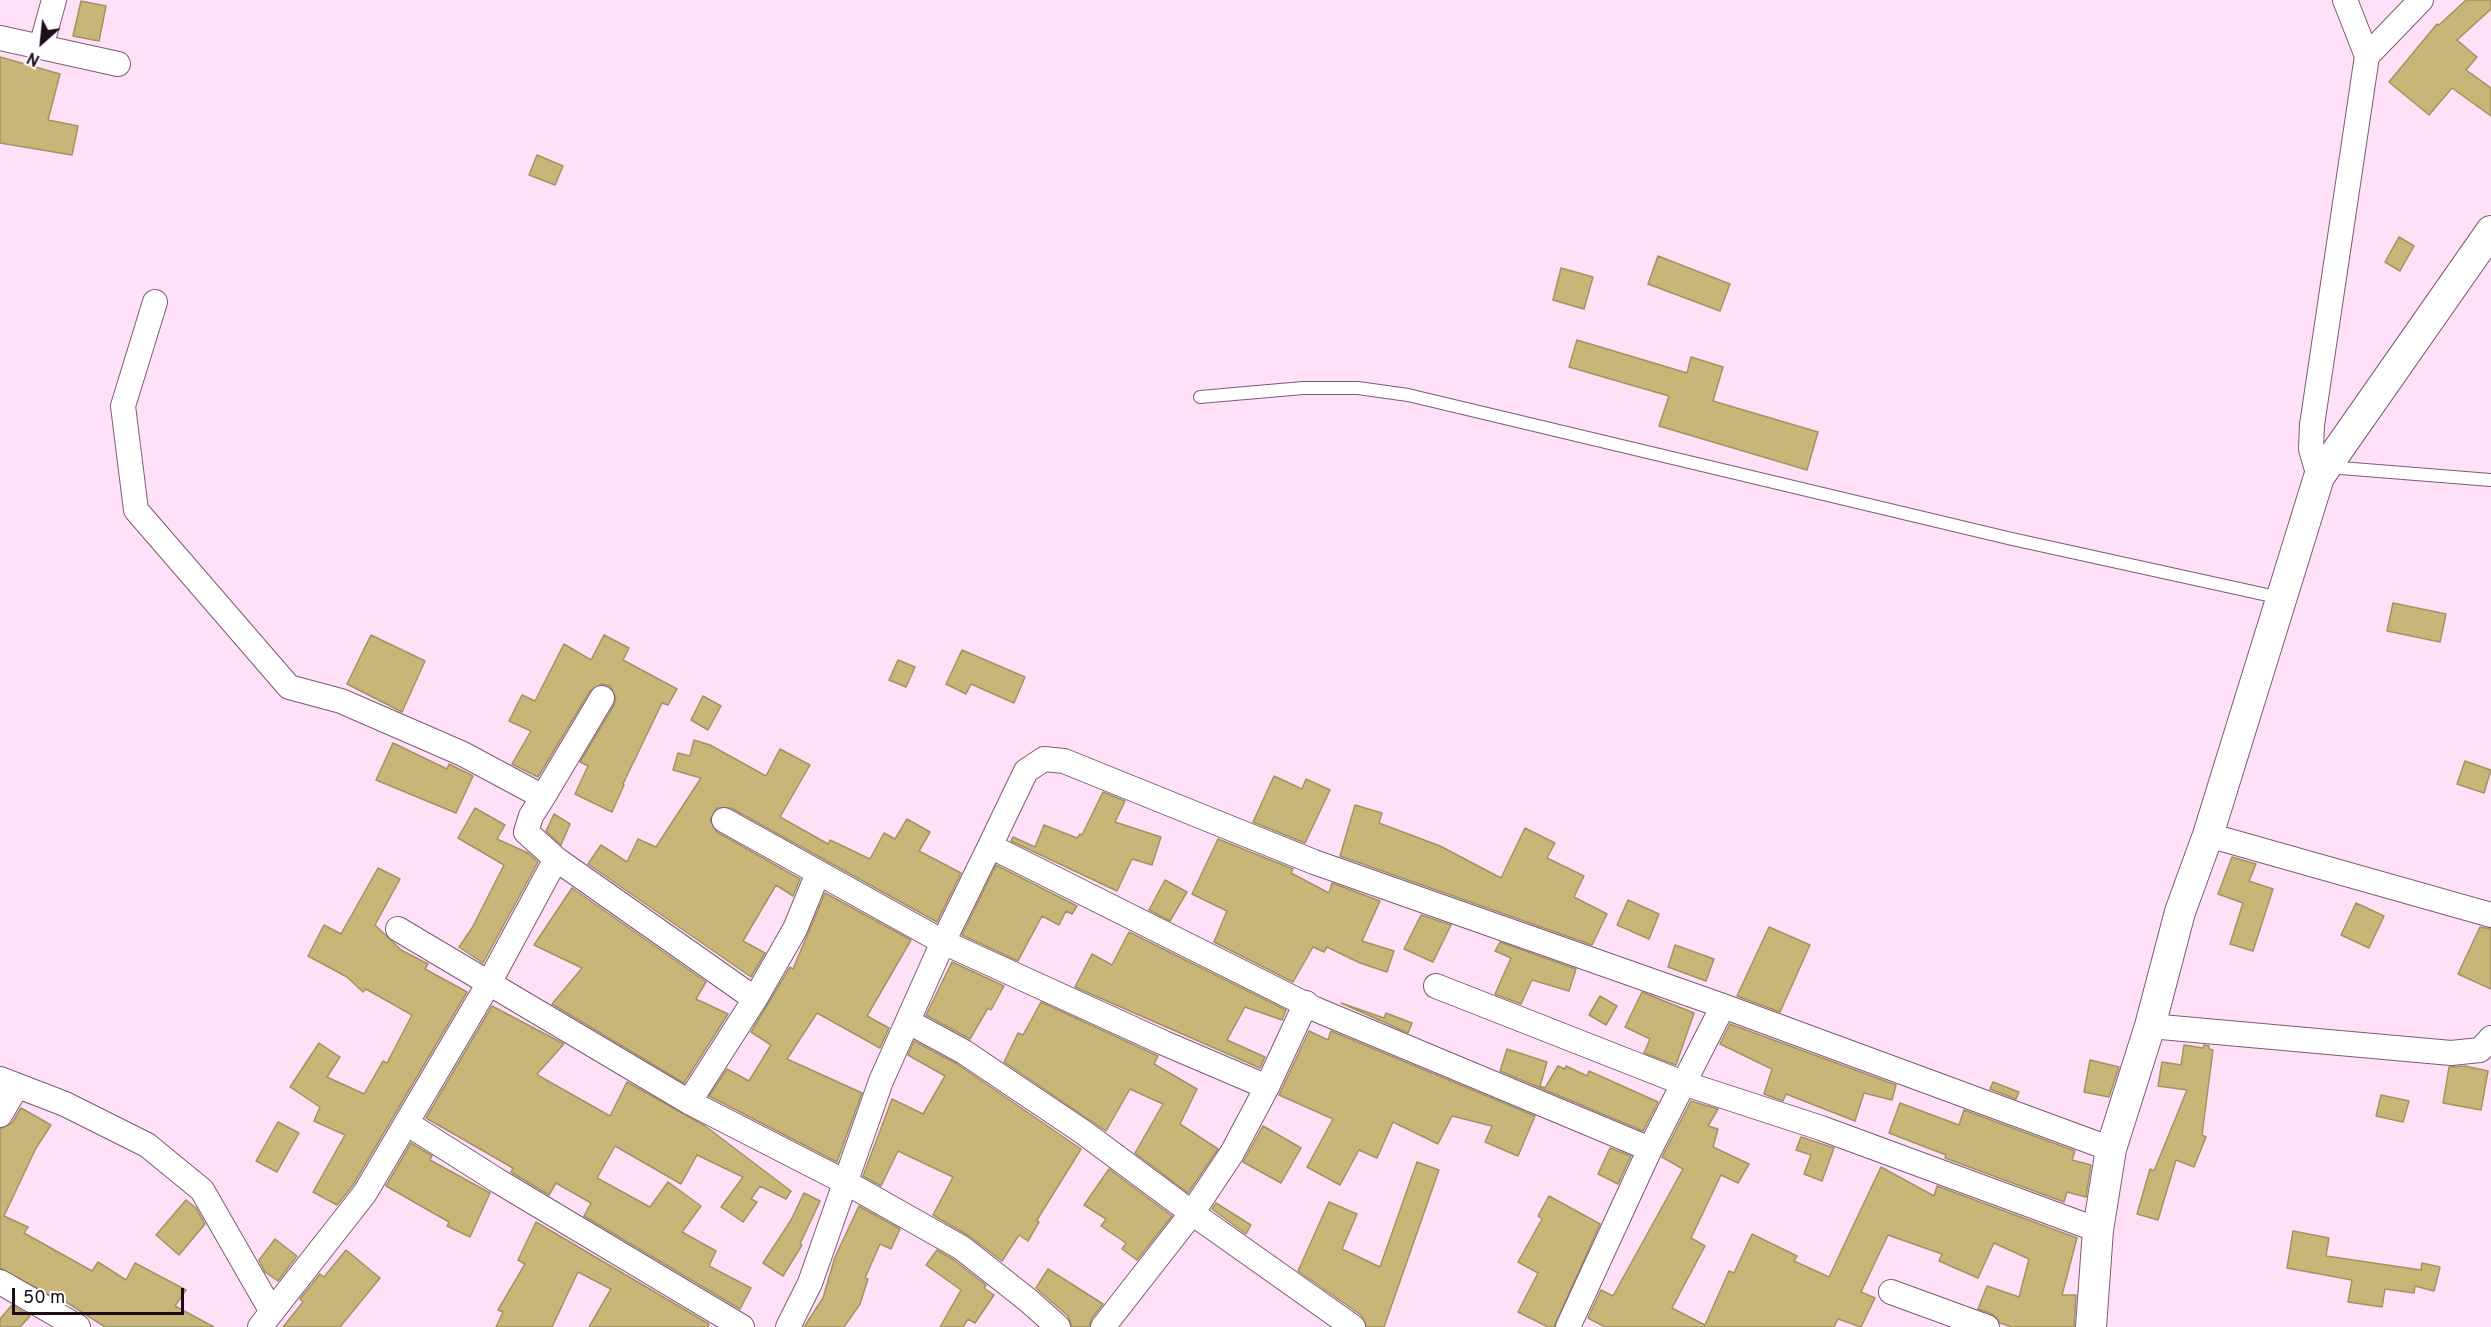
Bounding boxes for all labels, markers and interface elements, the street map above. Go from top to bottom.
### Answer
north arrow [12,12,72,72]
text: N [24,47,43,70]
scale bar [15,1276,188,1314]
text: 50 m [23,1287,65,1310]

